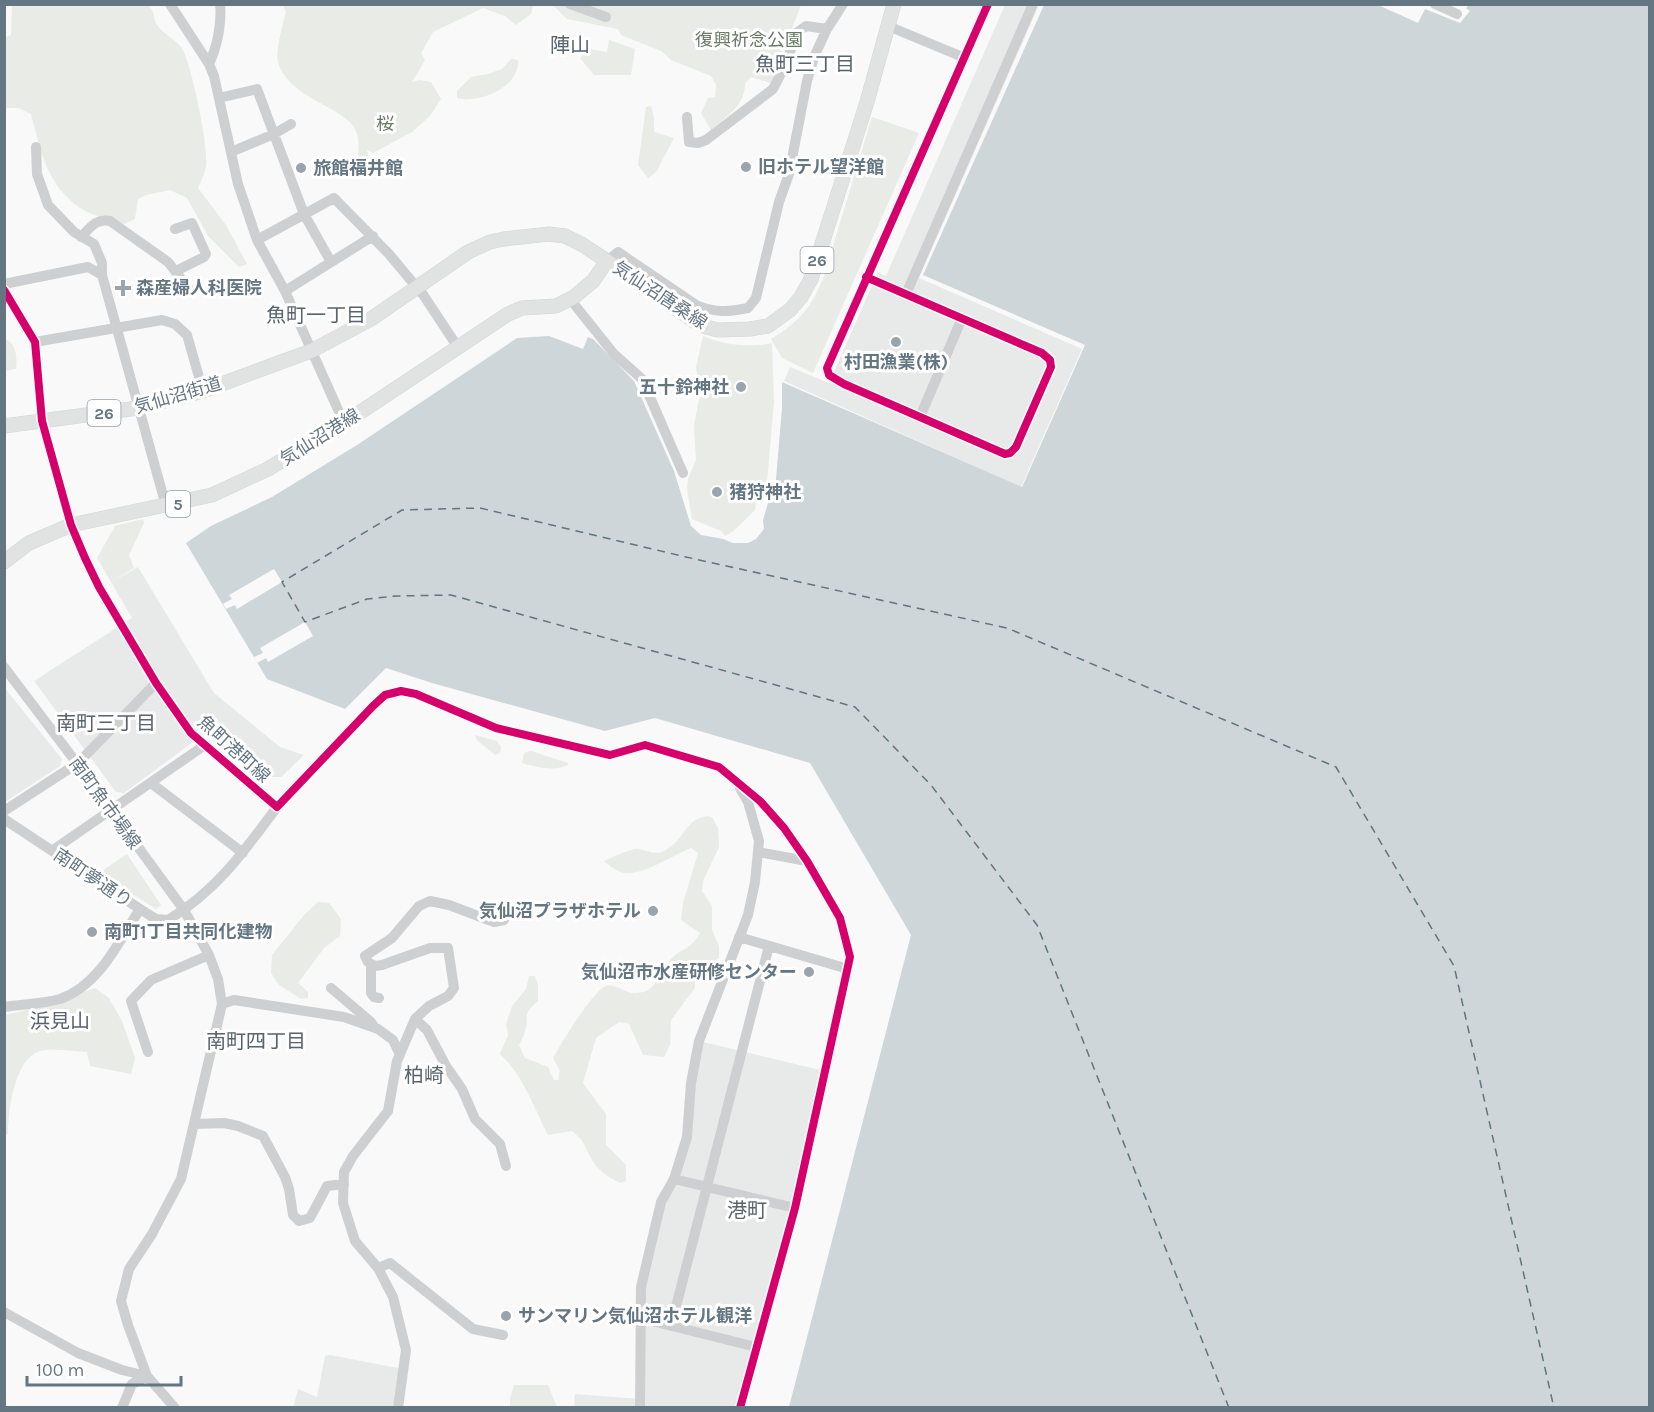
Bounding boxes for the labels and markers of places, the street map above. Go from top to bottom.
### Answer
place label: 旧ホテル望洋館 [758,156,884,178]
place label: 旅館福井館 [313,157,403,179]
marker: 旧ホテル望洋館 [739,160,753,174]
marker: 旅館福井館 [294,161,308,175]
place label: 森産婦人科医院 [136,277,262,299]
marker: 森産婦人科医院 [114,279,132,297]
marker: 村田漁業(株) [889,335,903,349]
place label: 村田漁業(株) [844,351,948,373]
place label: 五十鈴神社 [639,376,729,398]
marker: 五十鈴神社 [734,380,748,394]
place label: 猪狩神社 [729,481,801,503]
marker: 猪狩神社 [710,485,724,499]
place label: 気仙沼プラザホテル [479,900,641,922]
marker: 気仙沼プラザホテル [646,904,660,918]
place label: 南町1丁目共同化建物 [104,921,272,943]
marker: 南町1丁目共同化建物 [85,925,99,939]
place label: 気仙沼市水産研修センター [581,961,797,983]
marker: 気仙沼市水産研修センター [802,965,816,979]
place label: サンマリン気仙沼ホテル観洋 [518,1305,752,1327]
marker: サンマリン気仙沼ホテル観洋 [499,1309,513,1323]

